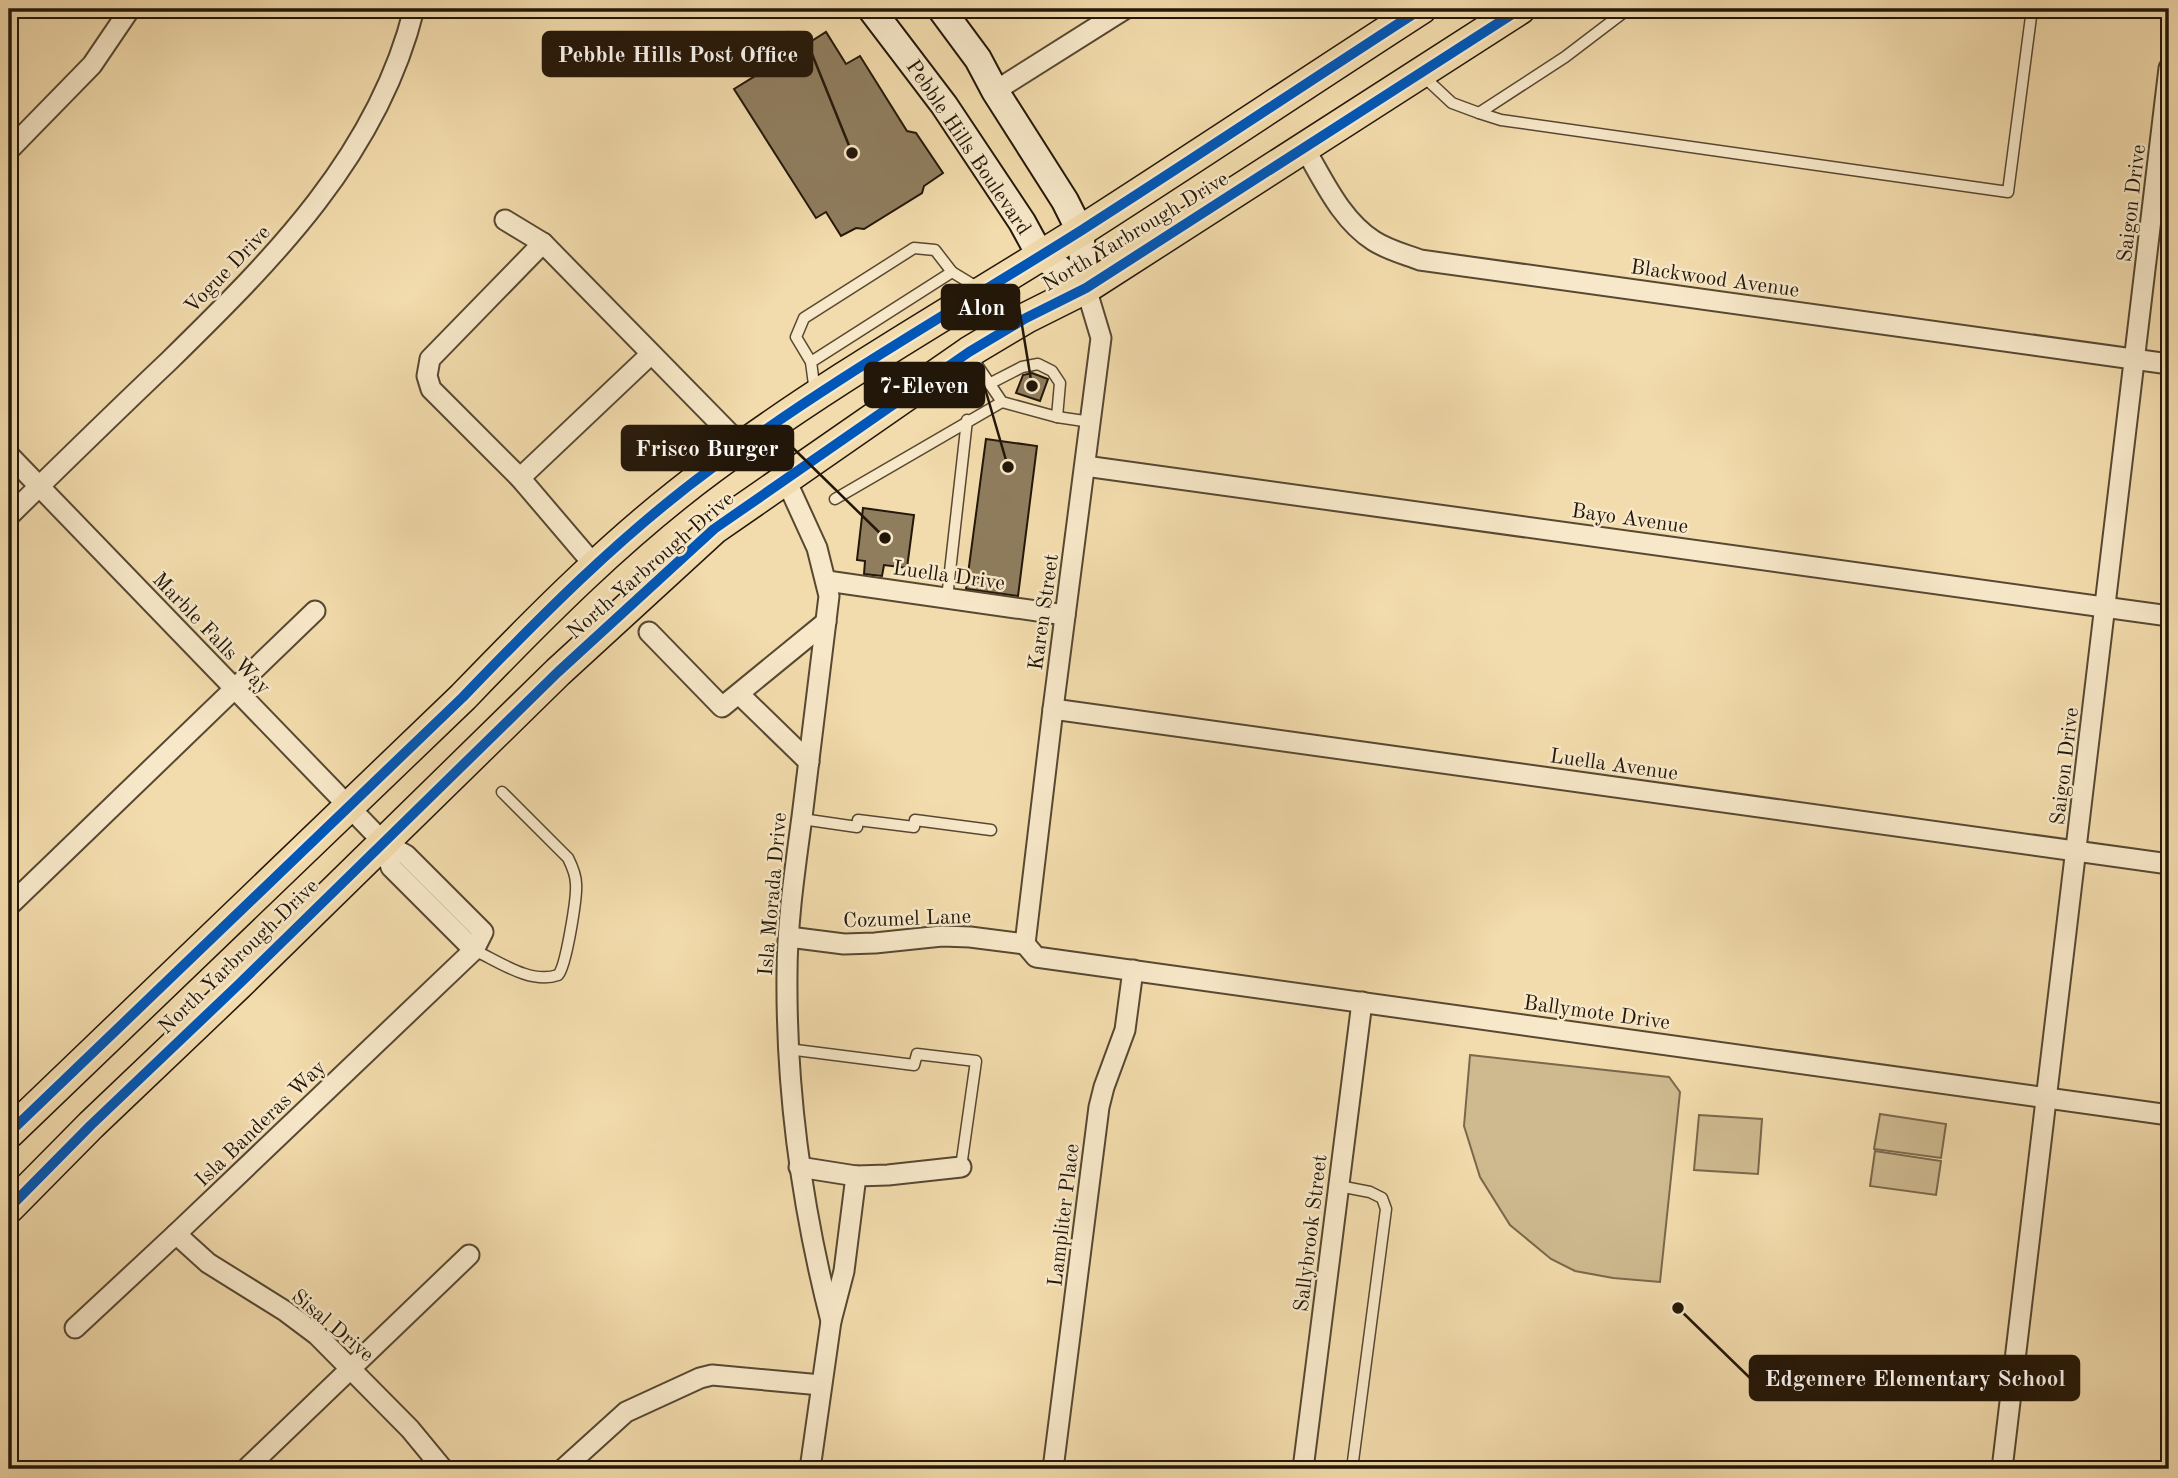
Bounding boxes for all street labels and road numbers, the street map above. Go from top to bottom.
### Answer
street label: Pebble Hills Boulevard [901,57,1034,239]
street label: Saigon Drive [2115,143,2150,263]
street label: North Yarbrough Drive [1039,168,1232,296]
street label: Vogue Drive [181,222,275,318]
street label: Blackwood Avenue [1629,257,1801,302]
street label: North Yarbrough Drive [564,488,738,644]
street label: Bayo Avenue [1570,501,1690,538]
street label: Karen Street [1026,553,1063,672]
street label: Luella Drive [891,558,1006,595]
street label: Marble Falls Way [148,569,274,699]
street label: Saigon Drive [2048,706,2083,826]
street label: Luella Avenue [1548,746,1679,785]
street label: Isla Morada Drive [756,812,791,977]
street label: North Yarbrough Drive [155,876,323,1039]
street label: Cozumel Lane [843,907,972,932]
street label: Ballymote Drive [1522,993,1671,1034]
street label: Isla Banderas Way [192,1057,330,1191]
street label: Lampliter Place [1045,1142,1084,1288]
street label: Sallybrook Street [1291,1153,1332,1313]
street label: Sisal Drive [287,1286,377,1366]

